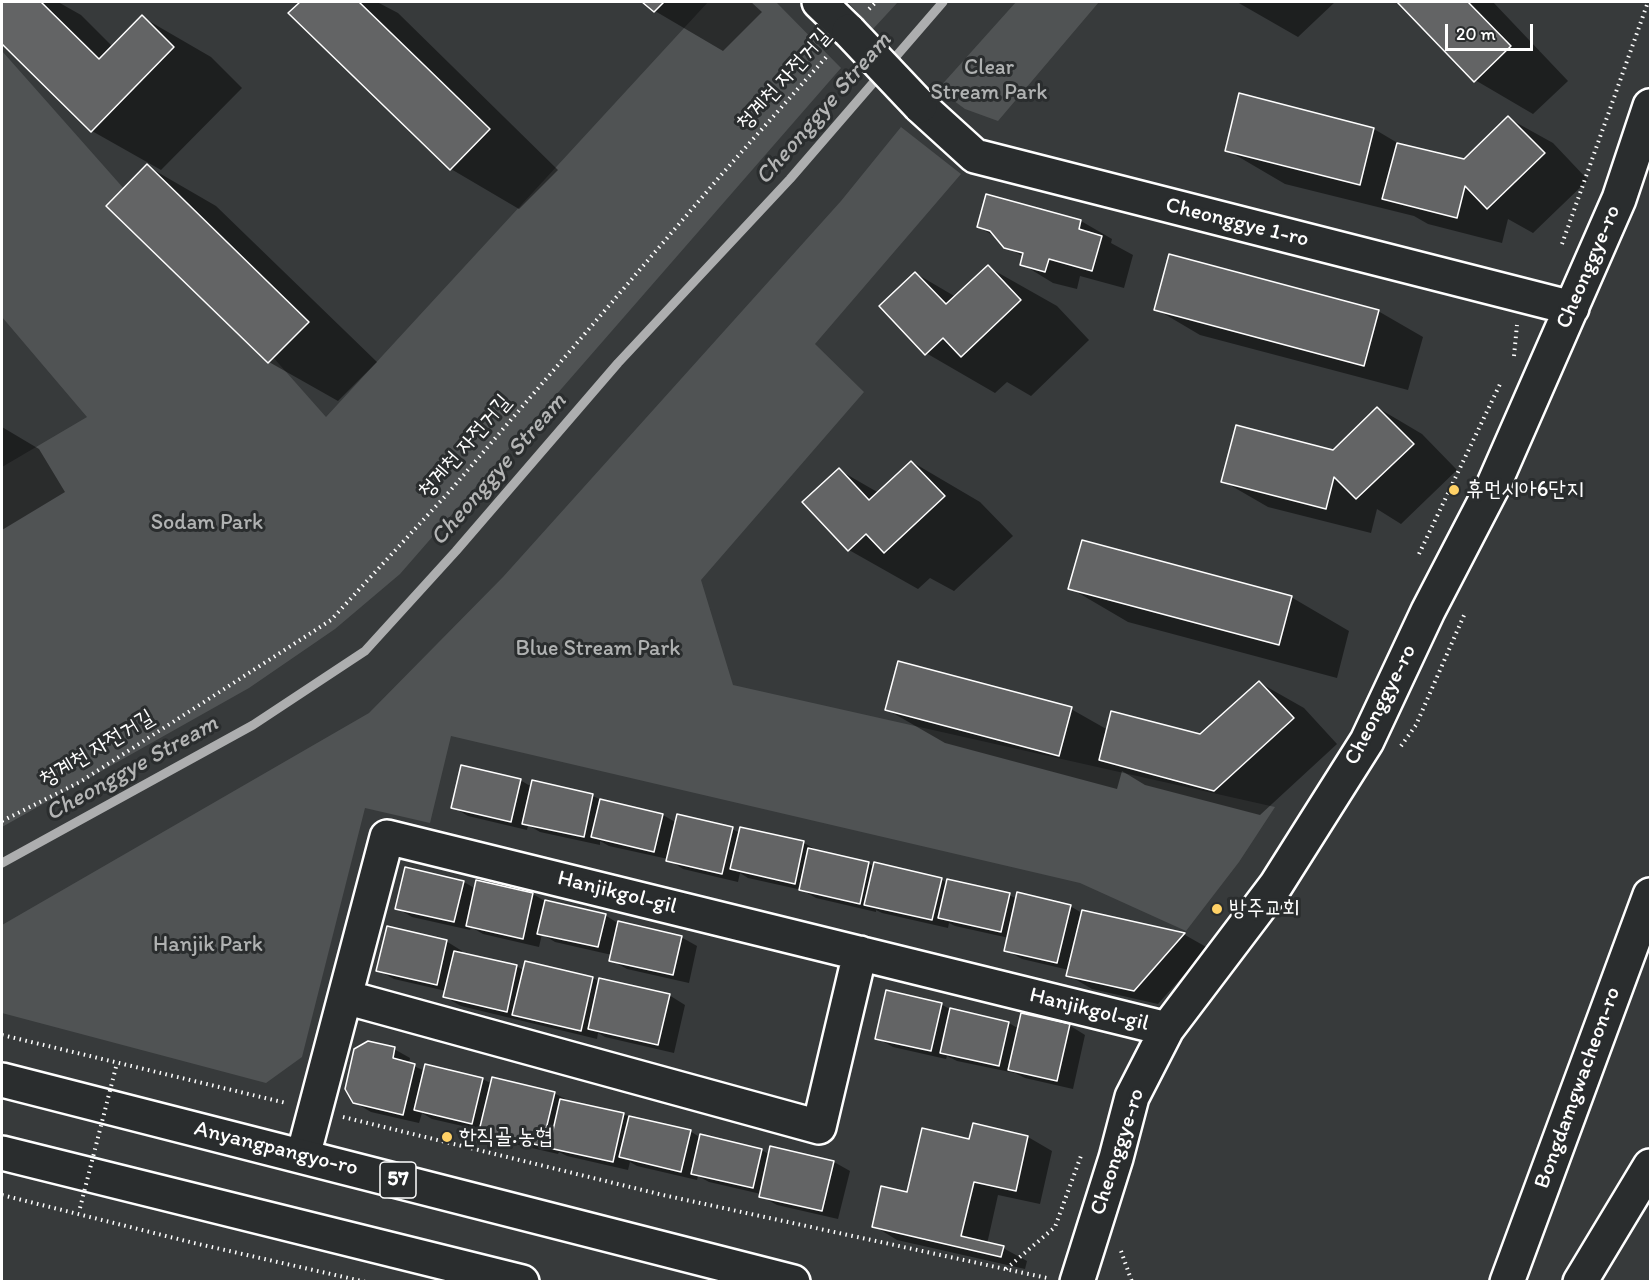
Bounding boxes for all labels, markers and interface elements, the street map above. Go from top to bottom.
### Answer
scale bar [1448,12,1536,50]
street label: 청계천 자전거길 [731,23,837,137]
text: 20 m [1456,23,1496,45]
water label: Cheonggye Stream [750,27,898,191]
park label: Clear Stream Park [931,55,1047,106]
street label: Cheonggye 1-ro [1163,192,1311,254]
street label: Cheonggye-ro [1551,201,1627,333]
water label: Cheonggye Stream [425,388,573,552]
street label: 청계천 자전거길 [413,390,517,504]
place label: 휴먼시아6단지 [1466,477,1584,503]
marker: 휴먼시아6단지 [1447,483,1461,497]
park label: Sodam Park [151,510,263,536]
park label: Blue Stream Park [516,636,680,662]
street label: Cheonggye-ro [1339,640,1423,770]
street label: 청계천 자전거길 [35,704,159,794]
water label: Cheonggye Stream [41,710,223,828]
street label: Hanjikgol-gil [555,865,679,921]
place label: 방주교회 [1229,896,1300,922]
marker: 방주교회 [1210,902,1224,916]
park label: Hanjik Park [153,932,263,958]
street label: Hanjikgol-gil [1027,982,1151,1038]
street label: Bongdamgwacheon-ro [1529,984,1627,1192]
street label: Cheonggye-ro [1085,1085,1151,1219]
street label: Anyangpangyo-ro [191,1116,361,1182]
place label: 한직골.농협 [459,1124,553,1150]
marker: 한직골.농협 [440,1130,454,1144]
road number: 57 [380,1162,416,1198]

